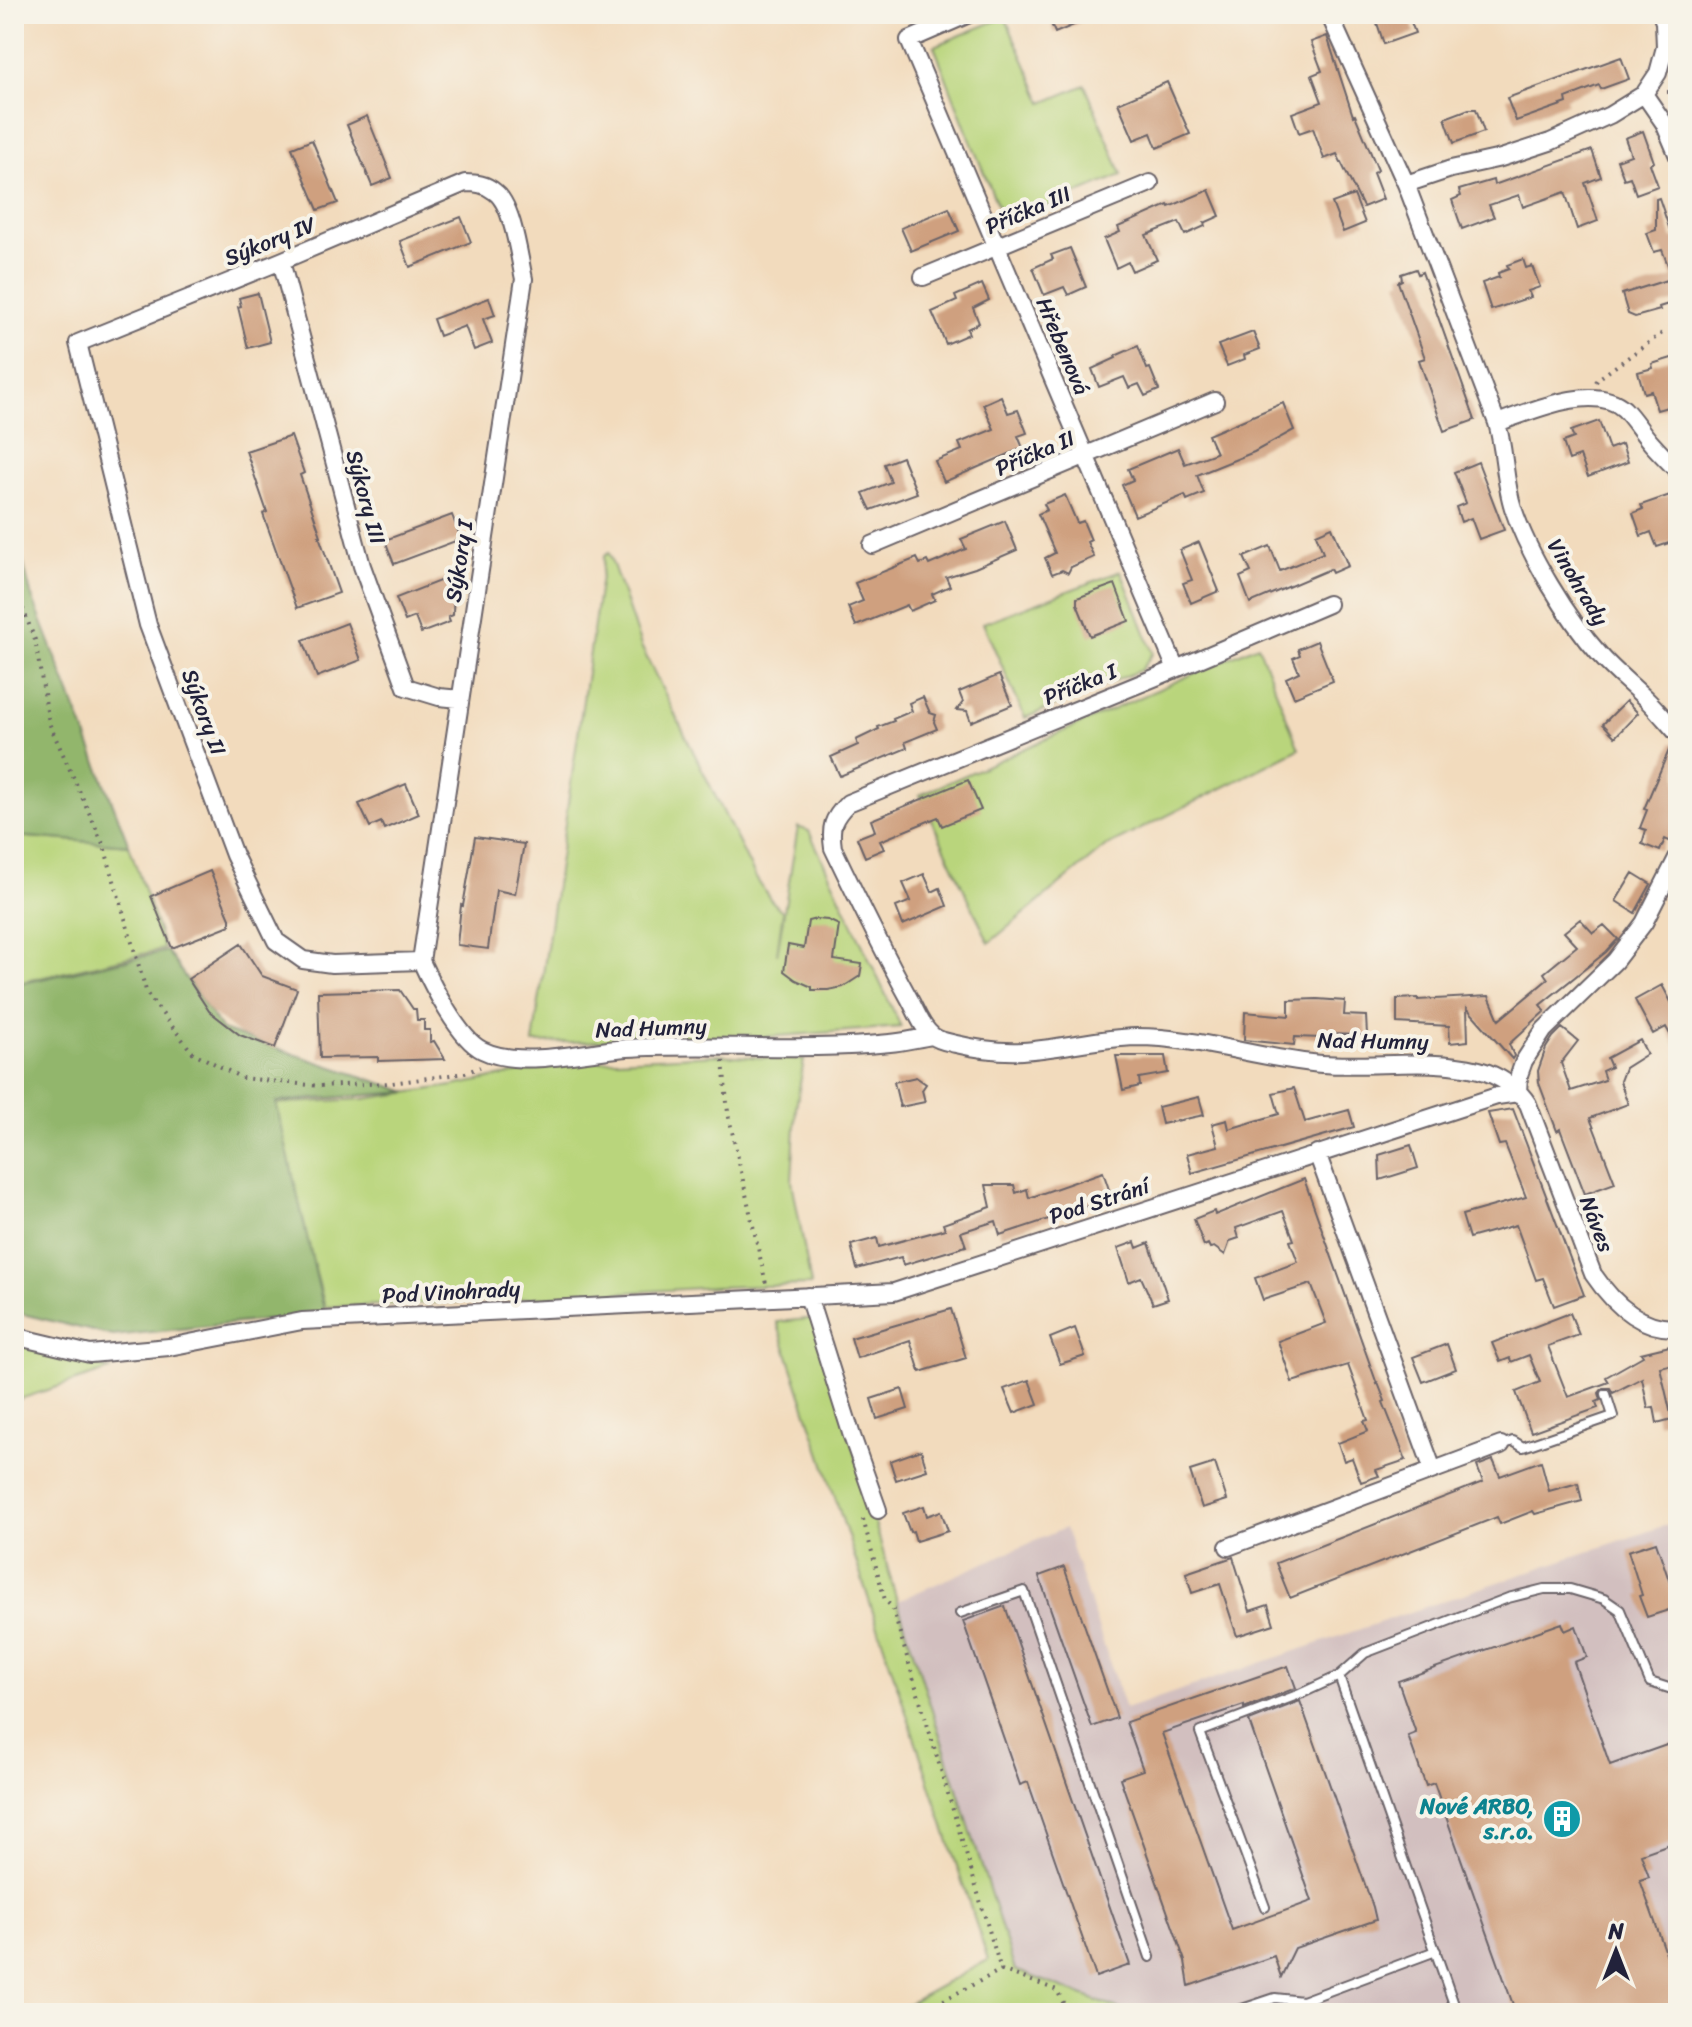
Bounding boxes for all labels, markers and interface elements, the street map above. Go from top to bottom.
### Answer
street label: Příčka III [979,174,1077,246]
street label: Sýkory IV [218,205,323,277]
street label: Hřebenová [1025,291,1101,401]
street label: Příčka II [989,419,1081,487]
street label: Sýkory III [335,445,397,549]
street label: Sýkory I [433,516,485,605]
street label: Vinohrady [1536,530,1620,634]
street label: Příčka I [1037,651,1124,716]
street label: Sýkory II [170,663,238,761]
street label: Nad Humny [595,1007,708,1049]
street label: Nad Humny [1317,1021,1430,1061]
street label: Pod Strání [1044,1166,1157,1236]
street label: Náves [1568,1190,1626,1259]
street label: Pod Vinohrady [381,1269,522,1315]
place label: Nové ARBO, s.r.o. [1419,1787,1534,1851]
building icon: Nové ARBO, s.r.o. [1541,1798,1583,1840]
north arrow [1576,1911,1656,1991]
text: N [1607,1912,1624,1951]

